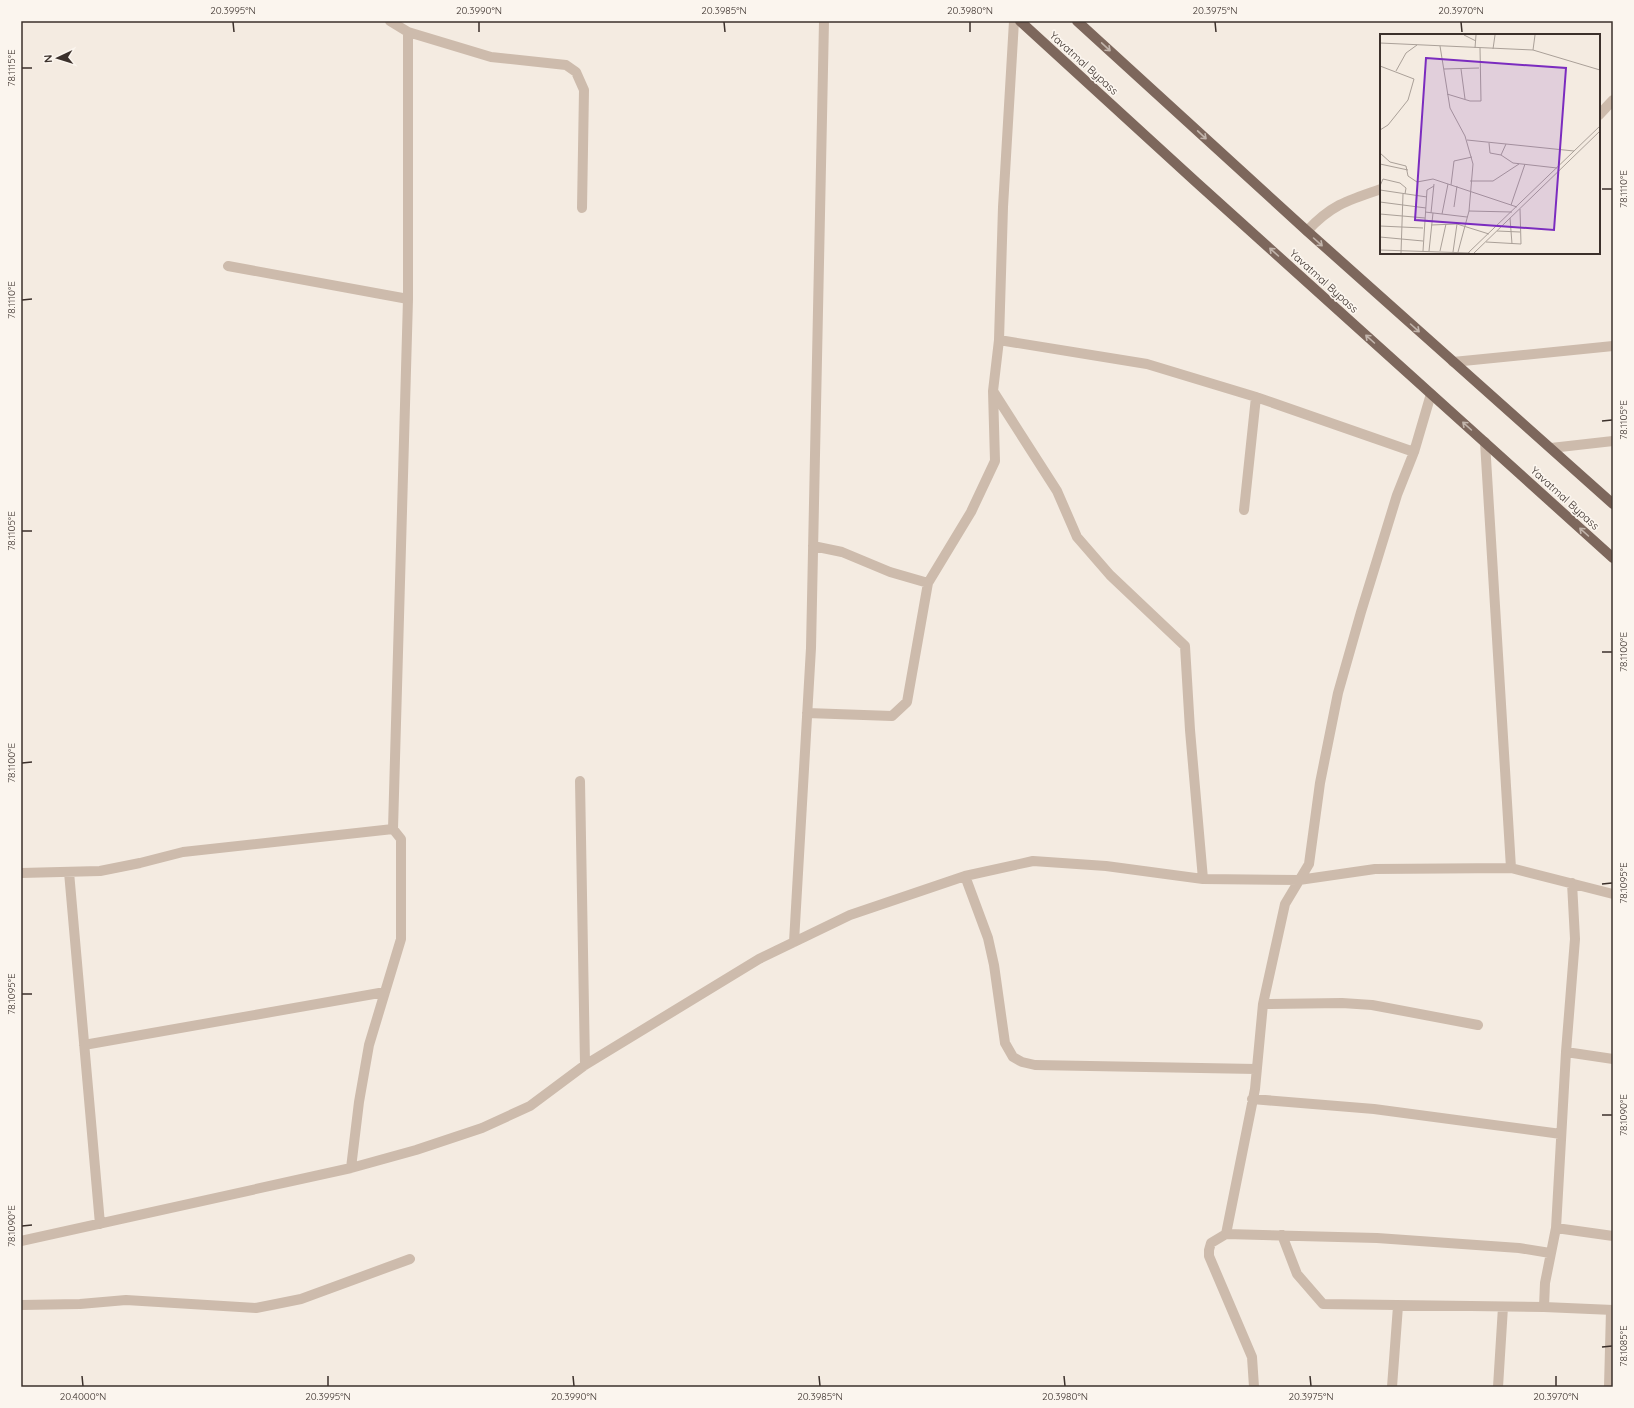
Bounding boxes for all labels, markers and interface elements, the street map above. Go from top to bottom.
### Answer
text: 20.3995°N [210,4,256,17]
text: 20.3990°N [456,4,502,17]
text: 20.3985°N [701,4,747,17]
text: 20.3980°N [947,4,993,17]
text: 20.3975°N [1193,4,1238,17]
text: 20.3970°N [1438,4,1484,17]
street label: Yavatmal Bypass [1047,28,1121,98]
inset map [1380,34,1600,254]
north arrow [38,38,78,78]
one-way arrow [1101,43,1111,52]
text: 78.1115°E [5,49,18,87]
text: N [41,54,55,63]
one-way arrow [1197,130,1207,140]
text: 78.1110°E [1617,170,1630,208]
one-way arrow [1313,237,1323,246]
street label: Yavatmal Bypass [1287,246,1361,316]
one-way arrow [1269,248,1279,257]
text: 78.1110°E [5,281,18,319]
one-way arrow [1410,324,1421,333]
one-way arrow [1365,334,1375,344]
text: 78.1105°E [1617,400,1630,440]
one-way arrow [1462,421,1472,431]
street label: Yavatmal Bypass [1528,463,1602,533]
text: 78.1105°E [5,511,18,551]
one-way arrow [1579,527,1589,537]
text: 78.1100°E [1617,632,1630,672]
text: 78.1100°E [5,743,18,783]
text: 78.1095°E [1617,862,1630,904]
text: 78.1095°E [5,973,18,1015]
text: 78.1090°E [1617,1094,1630,1136]
text: 78.1090°E [5,1205,18,1247]
text: 78.1085°E [1617,1325,1630,1367]
text: 20.4000°N [60,1390,106,1403]
text: 20.3995°N [305,1390,351,1403]
text: 20.3990°N [551,1390,597,1403]
text: 20.3985°N [797,1390,843,1403]
text: 20.3980°N [1042,1390,1088,1403]
text: 20.3975°N [1289,1390,1334,1403]
text: 20.3970°N [1533,1390,1579,1403]

